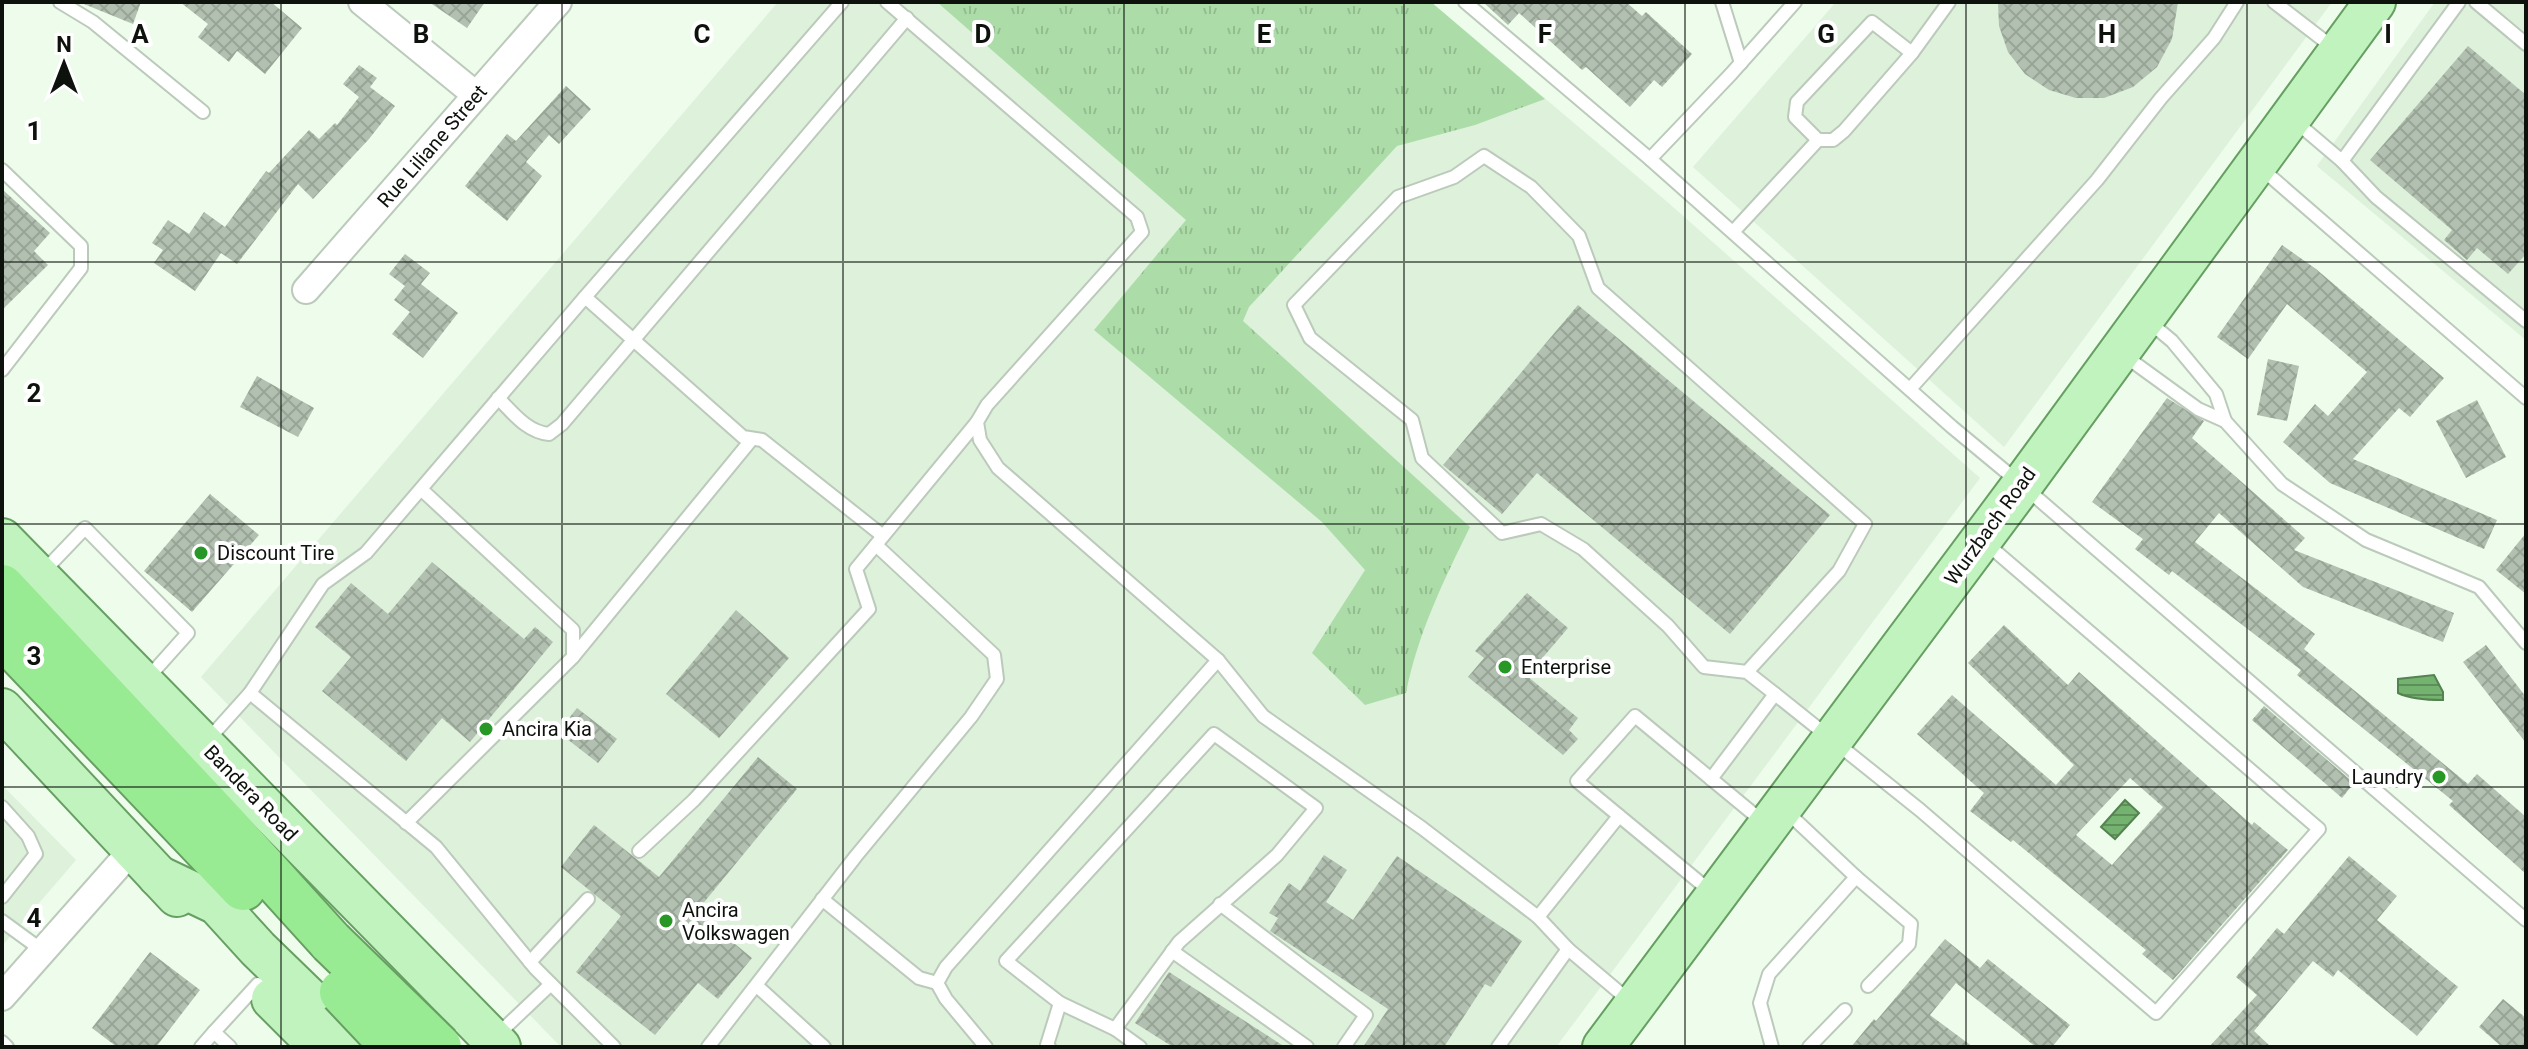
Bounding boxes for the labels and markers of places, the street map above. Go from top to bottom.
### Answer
place label: Discount Tire [217,541,334,565]
marker: Discount Tire [192,544,210,562]
place label: Enterprise [1521,655,1611,679]
marker: Enterprise [1496,658,1514,676]
place label: Ancira Kia [502,717,592,741]
marker: Ancira Kia [477,720,495,738]
place label: Laundry [2352,765,2424,789]
marker: Laundry [2430,768,2448,786]
place label: Ancira Volkswagen [682,898,790,945]
marker: Ancira Volkswagen [657,912,675,930]

